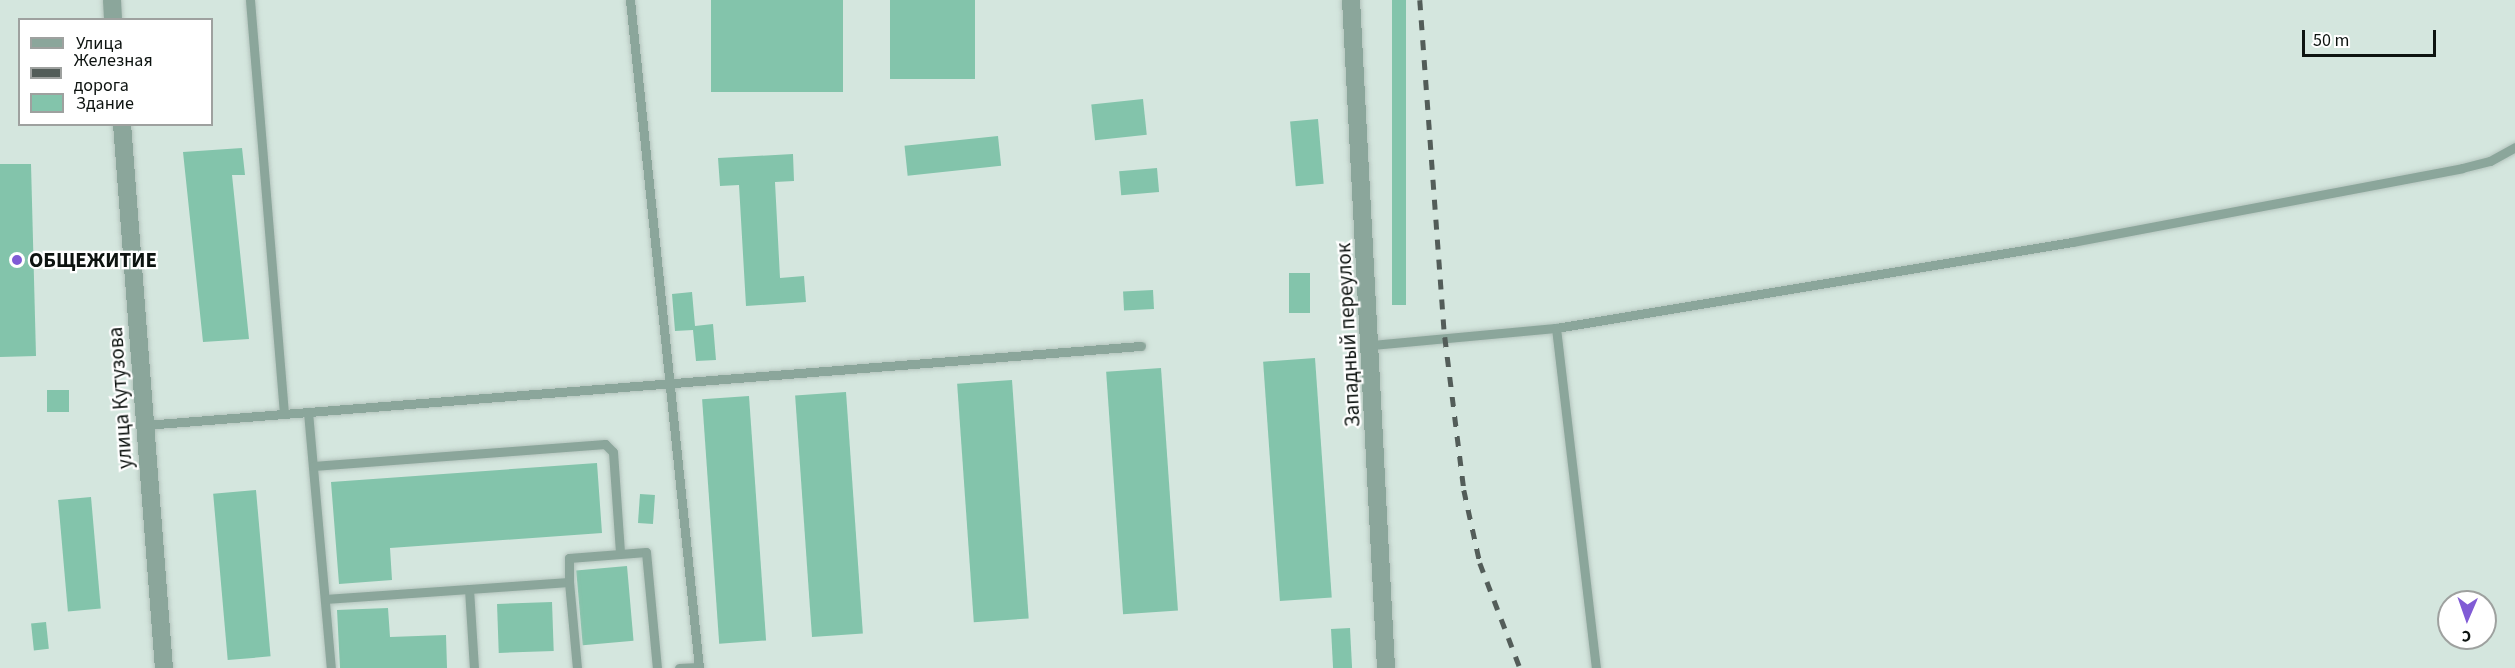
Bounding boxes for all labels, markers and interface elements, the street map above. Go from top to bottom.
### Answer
legend [18,18,213,126]
scale bar [2305,18,2438,56]
text: 50 m [2313,28,2349,53]
text: Улица [76,31,123,56]
text: Железная дорога [74,48,153,98]
text: Здание [76,91,134,116]
street label: Западный переулок [1331,242,1365,428]
place label: ОБЩЕЖИТИЕ [29,247,157,273]
marker: ОБЩЕЖИТИЕ [10,253,24,267]
street label: улица Кутузова [102,326,138,470]
north arrow [2437,590,2497,650]
text: С [2461,625,2471,647]

